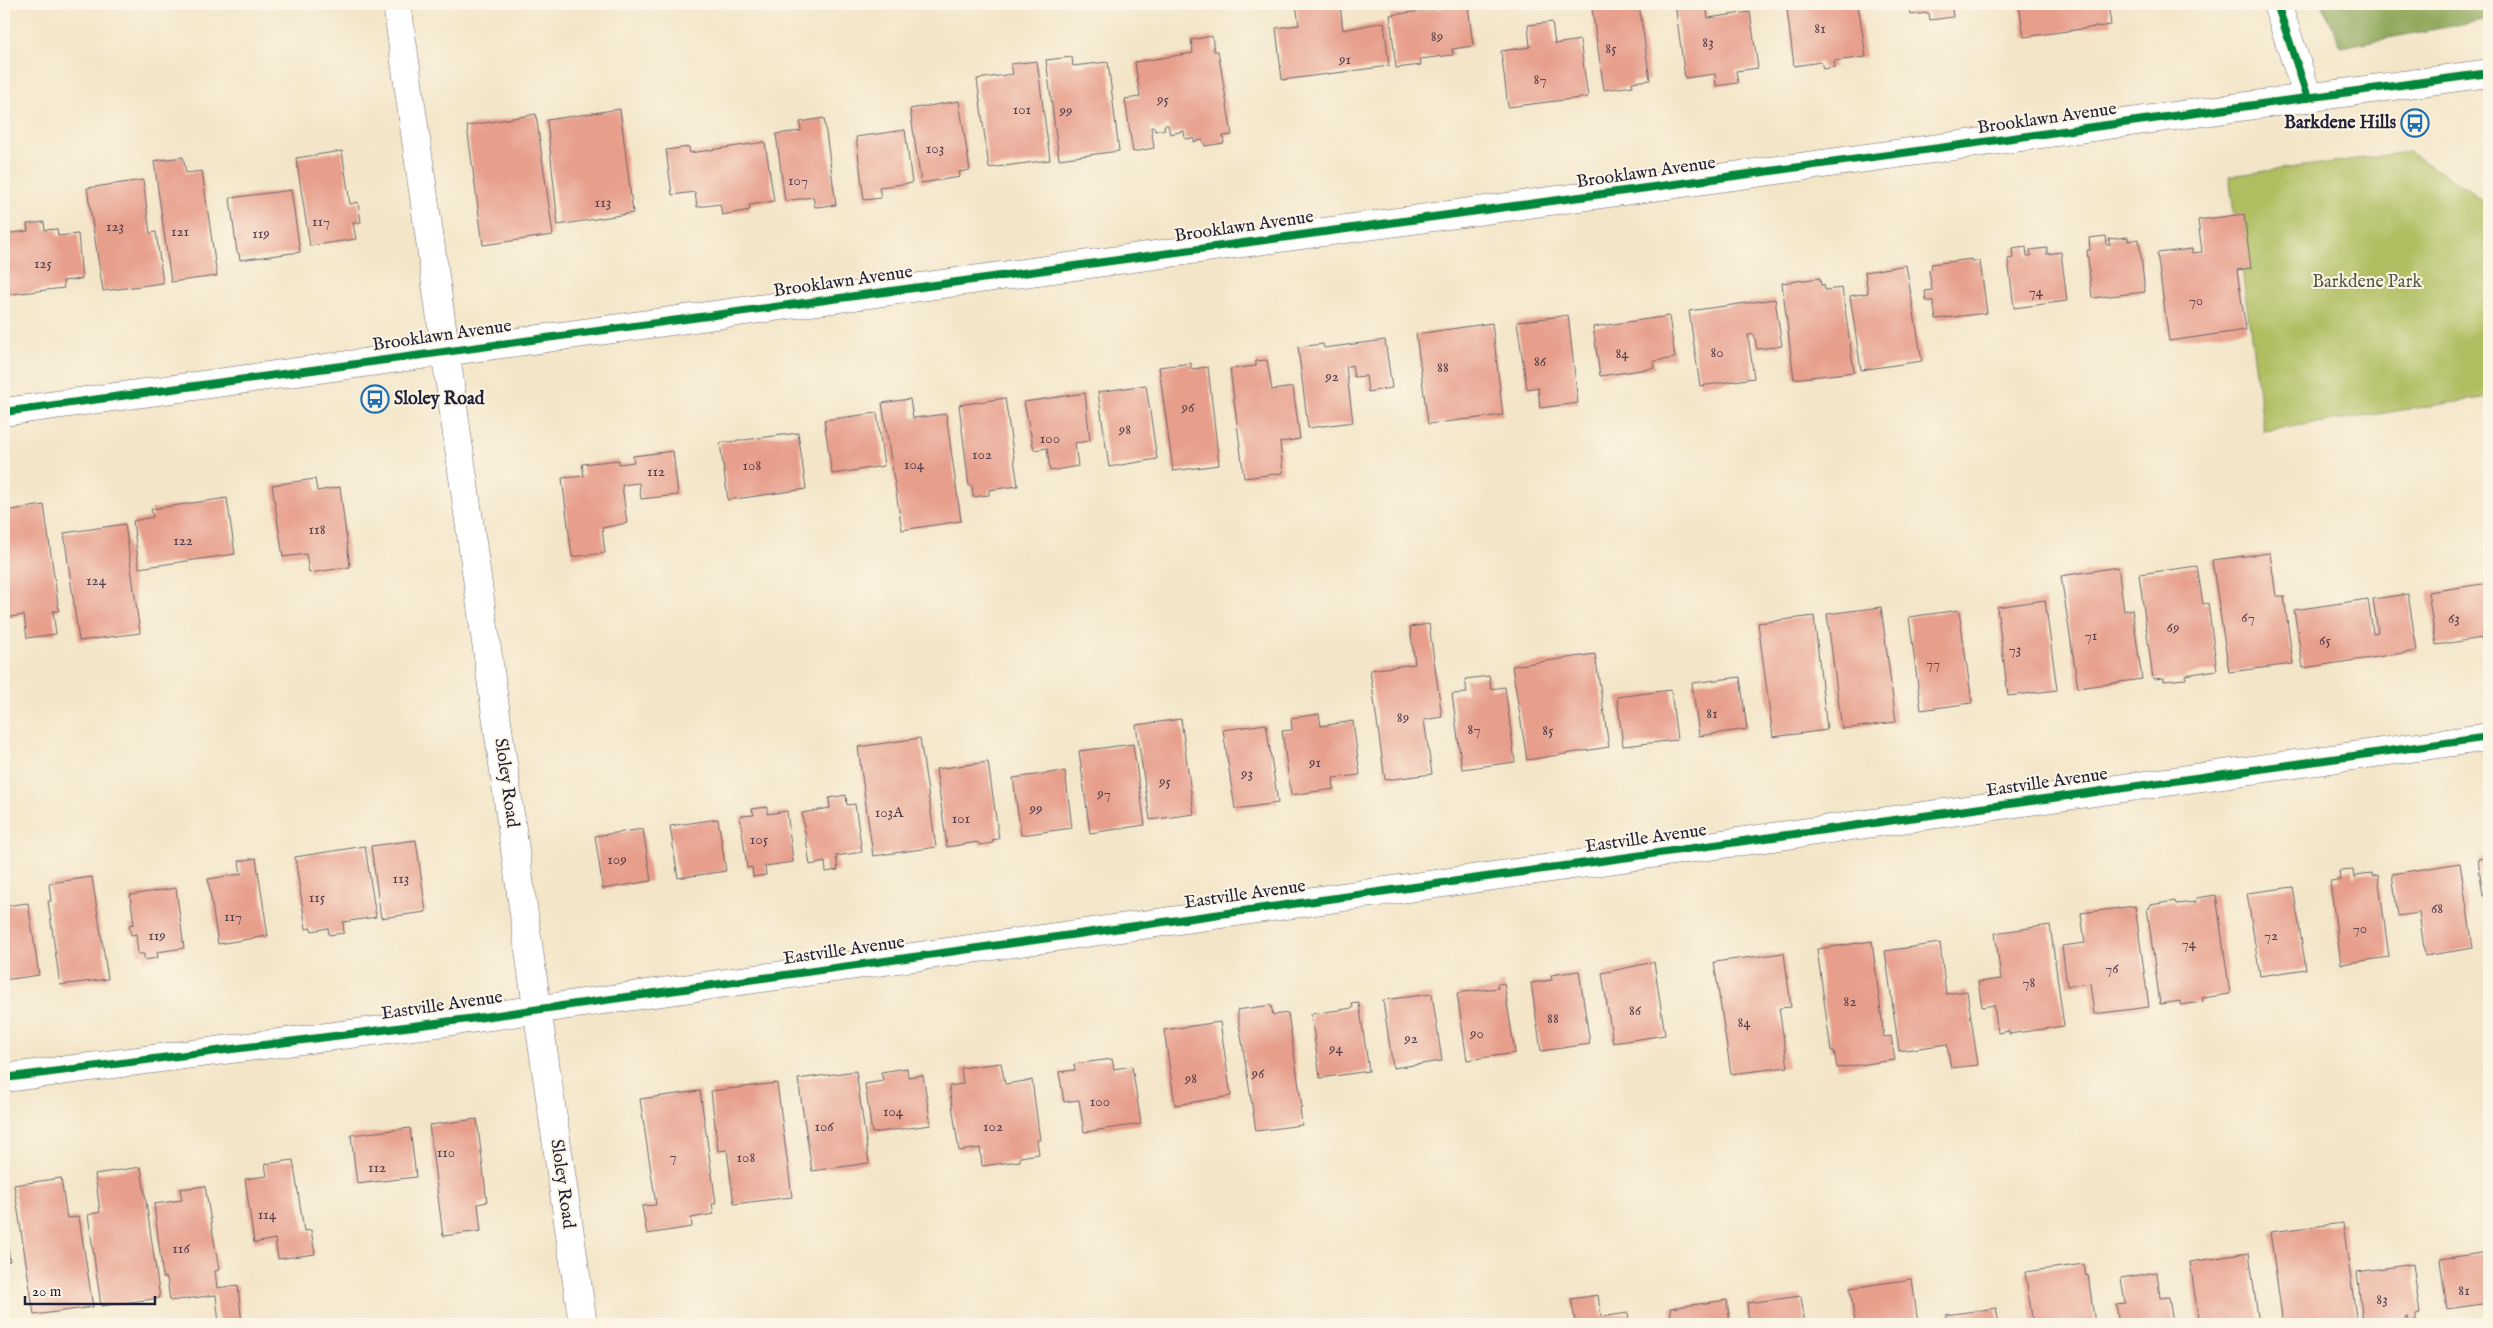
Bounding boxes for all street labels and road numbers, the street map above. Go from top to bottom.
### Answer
street label: Brooklawn Avenue [1976,98,2118,140]
street label: Brooklawn Avenue [1575,152,1717,194]
street label: Brooklawn Avenue [1173,206,1315,248]
street label: Brooklawn Avenue [772,261,914,303]
street label: Brooklawn Avenue [371,315,513,357]
street label: Sloley Road [488,737,524,830]
street label: Eastville Avenue [1985,763,2109,803]
street label: Eastville Avenue [1584,819,1708,859]
street label: Eastville Avenue [1183,875,1307,915]
street label: Eastville Avenue [782,931,906,971]
street label: Eastville Avenue [380,986,504,1026]
street label: Sloley Road [544,1138,580,1231]

